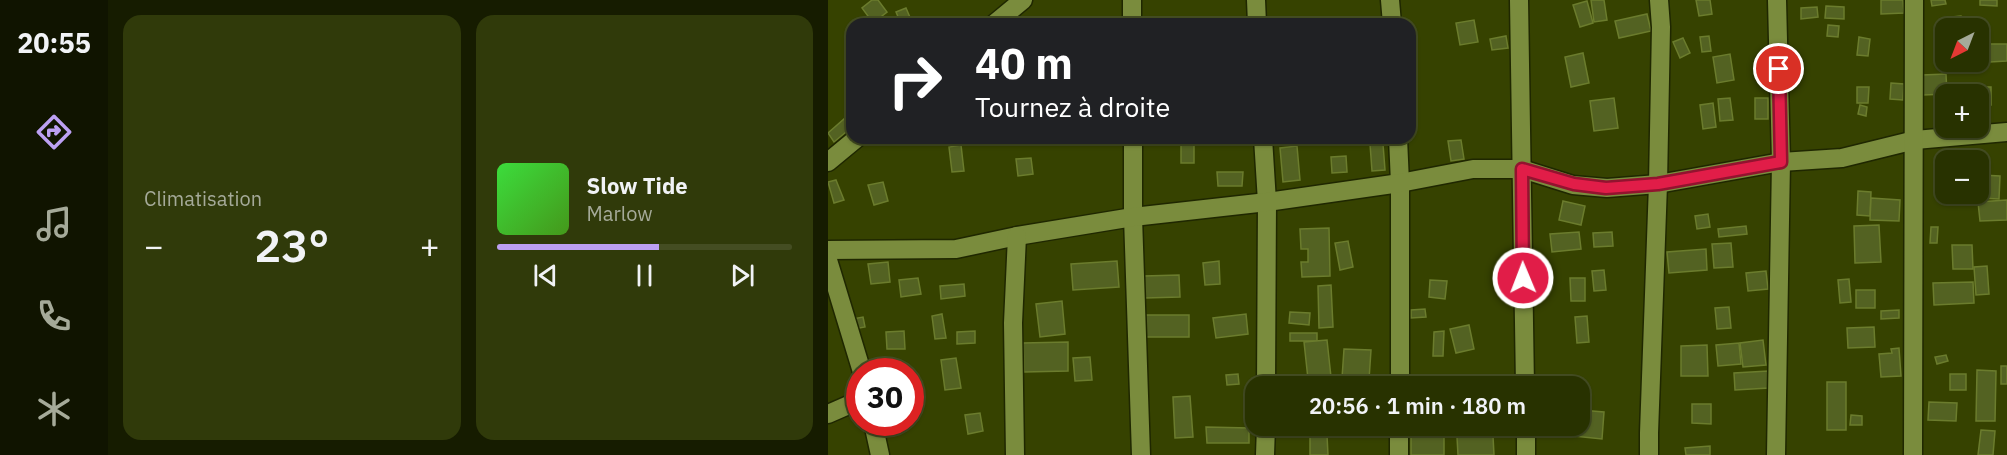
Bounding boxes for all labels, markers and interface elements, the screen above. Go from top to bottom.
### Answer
north arrow [1935,18,1989,72]
map controls [1935,18,1989,204]
text: 20:55 [17,25,91,60]
text: 40 m [975,36,1073,91]
icon: right [876,42,954,120]
pin [1753,43,1804,94]
icon: arrive [1762,52,1795,85]
button: + [1935,84,1989,138]
text: Tournez à droite [975,89,1170,124]
icon: directions [33,111,75,153]
button: − [1935,150,1989,204]
text: Slow Tide [587,171,688,200]
text: Climatisation [144,185,262,212]
text: Marlow [587,200,653,227]
icon: music [33,203,75,245]
text: 23° [254,216,329,274]
text: − [144,224,164,267]
text: + [420,224,439,267]
position arrow [1491,246,1555,310]
icon: previous [529,259,562,292]
icon: pause [628,259,661,292]
icon: next [726,259,759,292]
icon: phone [33,295,75,337]
speed limit sign: 30 [846,358,924,436]
icon: climate [33,388,75,430]
text: 20:56 · 1 min · 180 m [1309,391,1526,420]

